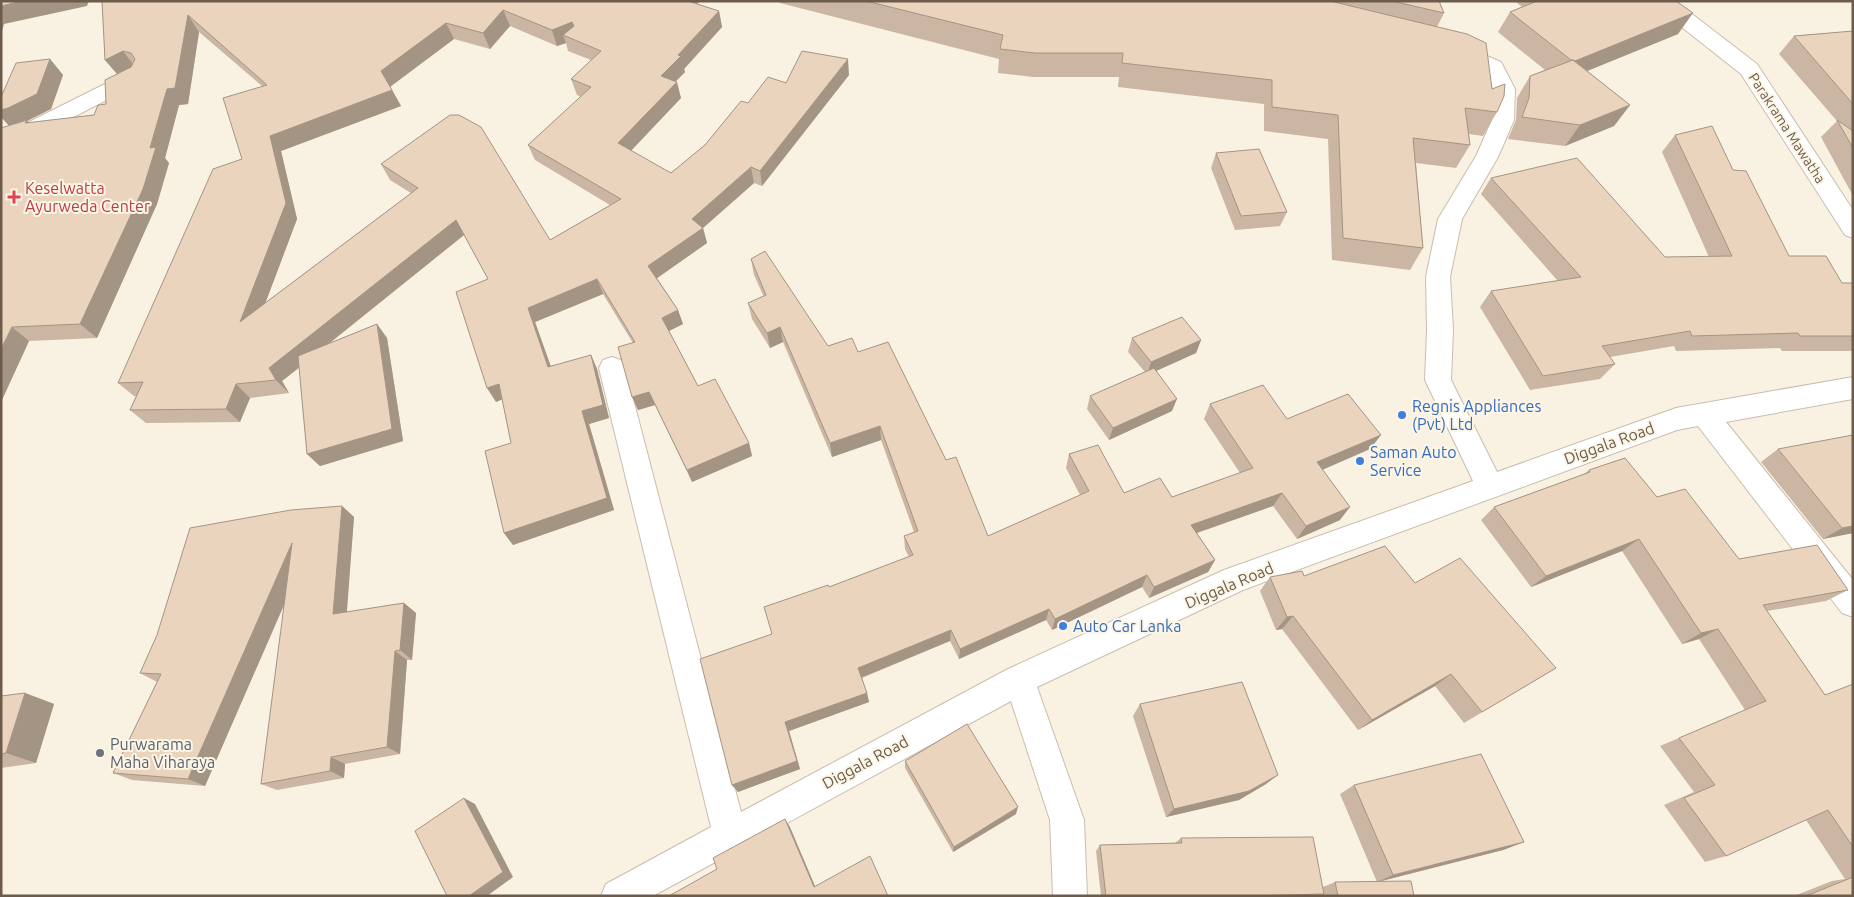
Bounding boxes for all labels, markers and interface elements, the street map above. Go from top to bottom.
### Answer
street label: Parakrama Mawatha [1745,70,1829,186]
place label: Keselwatta Ayurweda Center [25,179,150,215]
marker: Keselwatta Ayurweda Center [7,190,21,204]
place label: Regnis Appliances (Pvt) Ltd [1412,397,1541,434]
marker: Regnis Appliances (Pvt) Ltd [1396,409,1408,421]
street label: Diggala Road [1561,418,1657,468]
place label: Saman Auto Service [1370,443,1457,479]
marker: Saman Auto Service [1354,455,1366,467]
street label: Diggala Road [1182,558,1276,612]
place label: Auto Car Lanka [1073,617,1181,635]
marker: Auto Car Lanka [1057,620,1069,632]
street label: Diggala Road [819,732,911,792]
place label: Purwarama Maha Viharaya [110,735,215,771]
marker: Purwarama Maha Viharaya [94,747,106,759]

